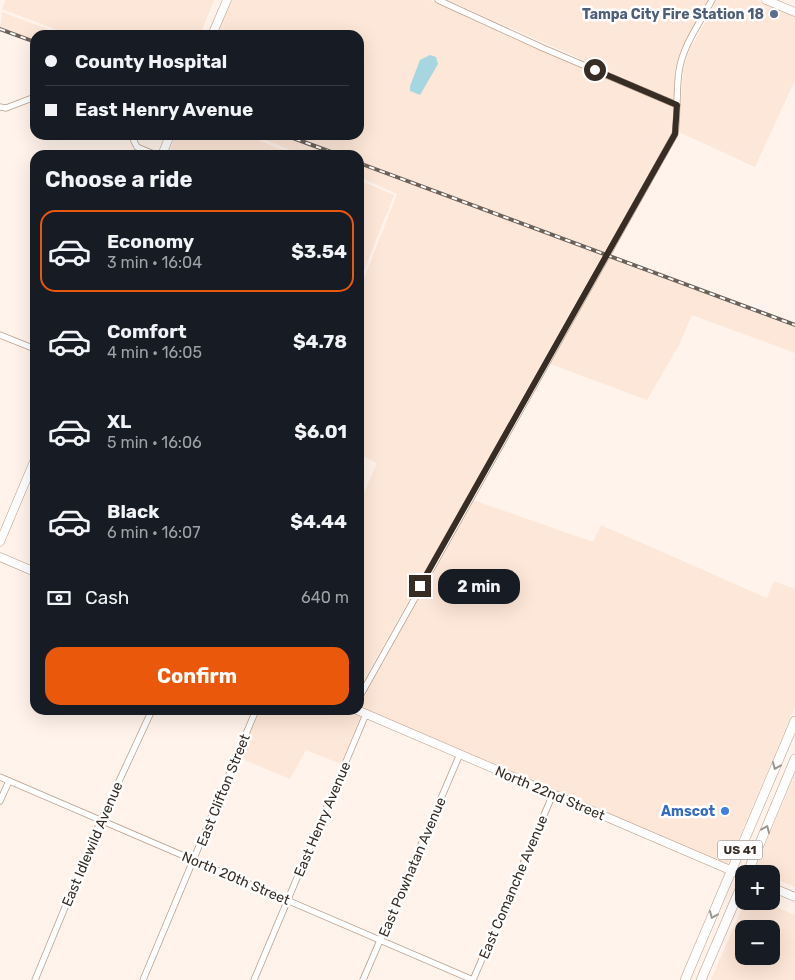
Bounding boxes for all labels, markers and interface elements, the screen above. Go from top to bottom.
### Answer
place label: Tampa City Fire Station 18 [582,6,764,23]
marker: Tampa City Fire Station 18 [768,8,780,20]
text: County Hospital [75,50,227,73]
route start [584,59,606,81]
text: East Henry Avenue [75,98,253,121]
text: Choose a ride [45,166,192,193]
icon: car [47,229,92,274]
text: Economy [107,230,194,253]
text: $3.54 [291,240,347,263]
text: 3 min · 16:04 [107,253,202,272]
icon: car [47,319,92,364]
text: Comfort [107,320,187,343]
text: $4.78 [293,330,347,353]
text: 4 min · 16:05 [107,343,202,362]
icon: car [47,409,92,454]
text: XL [107,410,131,433]
text: $6.01 [294,420,347,443]
text: 5 min · 16:06 [107,433,202,452]
icon: car [47,499,92,544]
text: Black [107,500,159,523]
text: $4.44 [290,510,347,533]
text: 6 min · 16:07 [107,523,200,542]
callout: 2 min [438,568,520,604]
route end [409,575,431,597]
text: 2 min [457,577,501,596]
icon: cash [45,584,73,612]
text: Cash [85,586,129,609]
text: 640 m [301,588,349,607]
button: Confirm [45,647,349,705]
street label: East Clifton Street [193,731,254,849]
street label: East Henry Avenue [291,759,354,879]
one-way arrow [772,761,782,770]
street label: North 22nd Street [492,763,608,824]
street label: East Idlewild Avenue [58,779,127,909]
street label: East Powhatan Avenue [375,795,450,940]
place label: Amscot [661,803,715,820]
marker: Amscot [719,805,731,817]
street label: East Comanche Avenue [475,813,552,962]
one-way arrow [759,825,770,834]
road number: US 41 [718,840,762,860]
street label: North 20th Street [179,848,293,909]
map controls [735,865,780,965]
button: + [735,865,780,910]
one-way arrow [708,910,719,919]
button: − [735,920,780,965]

